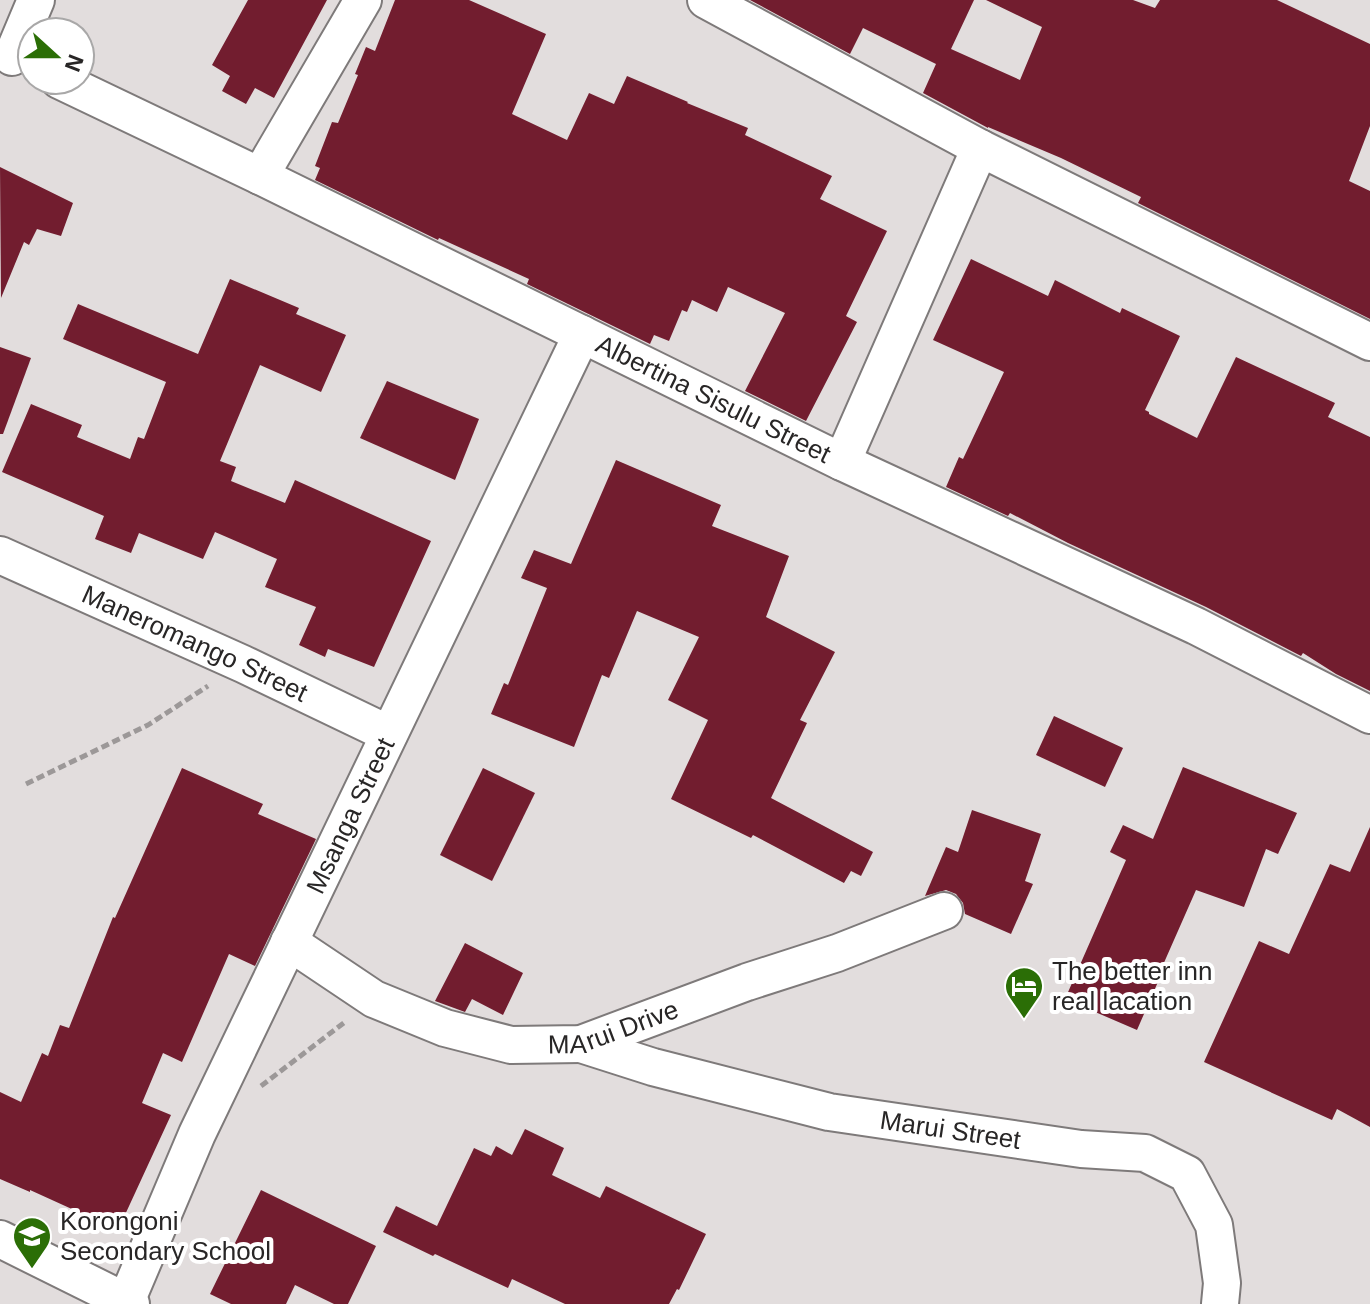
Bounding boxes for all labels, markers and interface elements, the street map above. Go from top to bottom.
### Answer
north arrow [16,16,96,96]
text: N [60,51,89,75]
street label: Albertina Sisulu Street [591,329,836,469]
street label: Maneromango Street [78,579,313,708]
street label: Msanga Street [300,732,401,898]
place label: The better inn real lacation [1052,956,1212,1016]
hotel icon: The better inn real lacation [1003,965,1045,1020]
street label: MArui Drive [548,994,682,1059]
street label: Marui Street [878,1105,1023,1155]
place label: Korongoni Secondary School [60,1206,271,1266]
school or university icon: Korongoni Secondary School [11,1215,53,1270]

